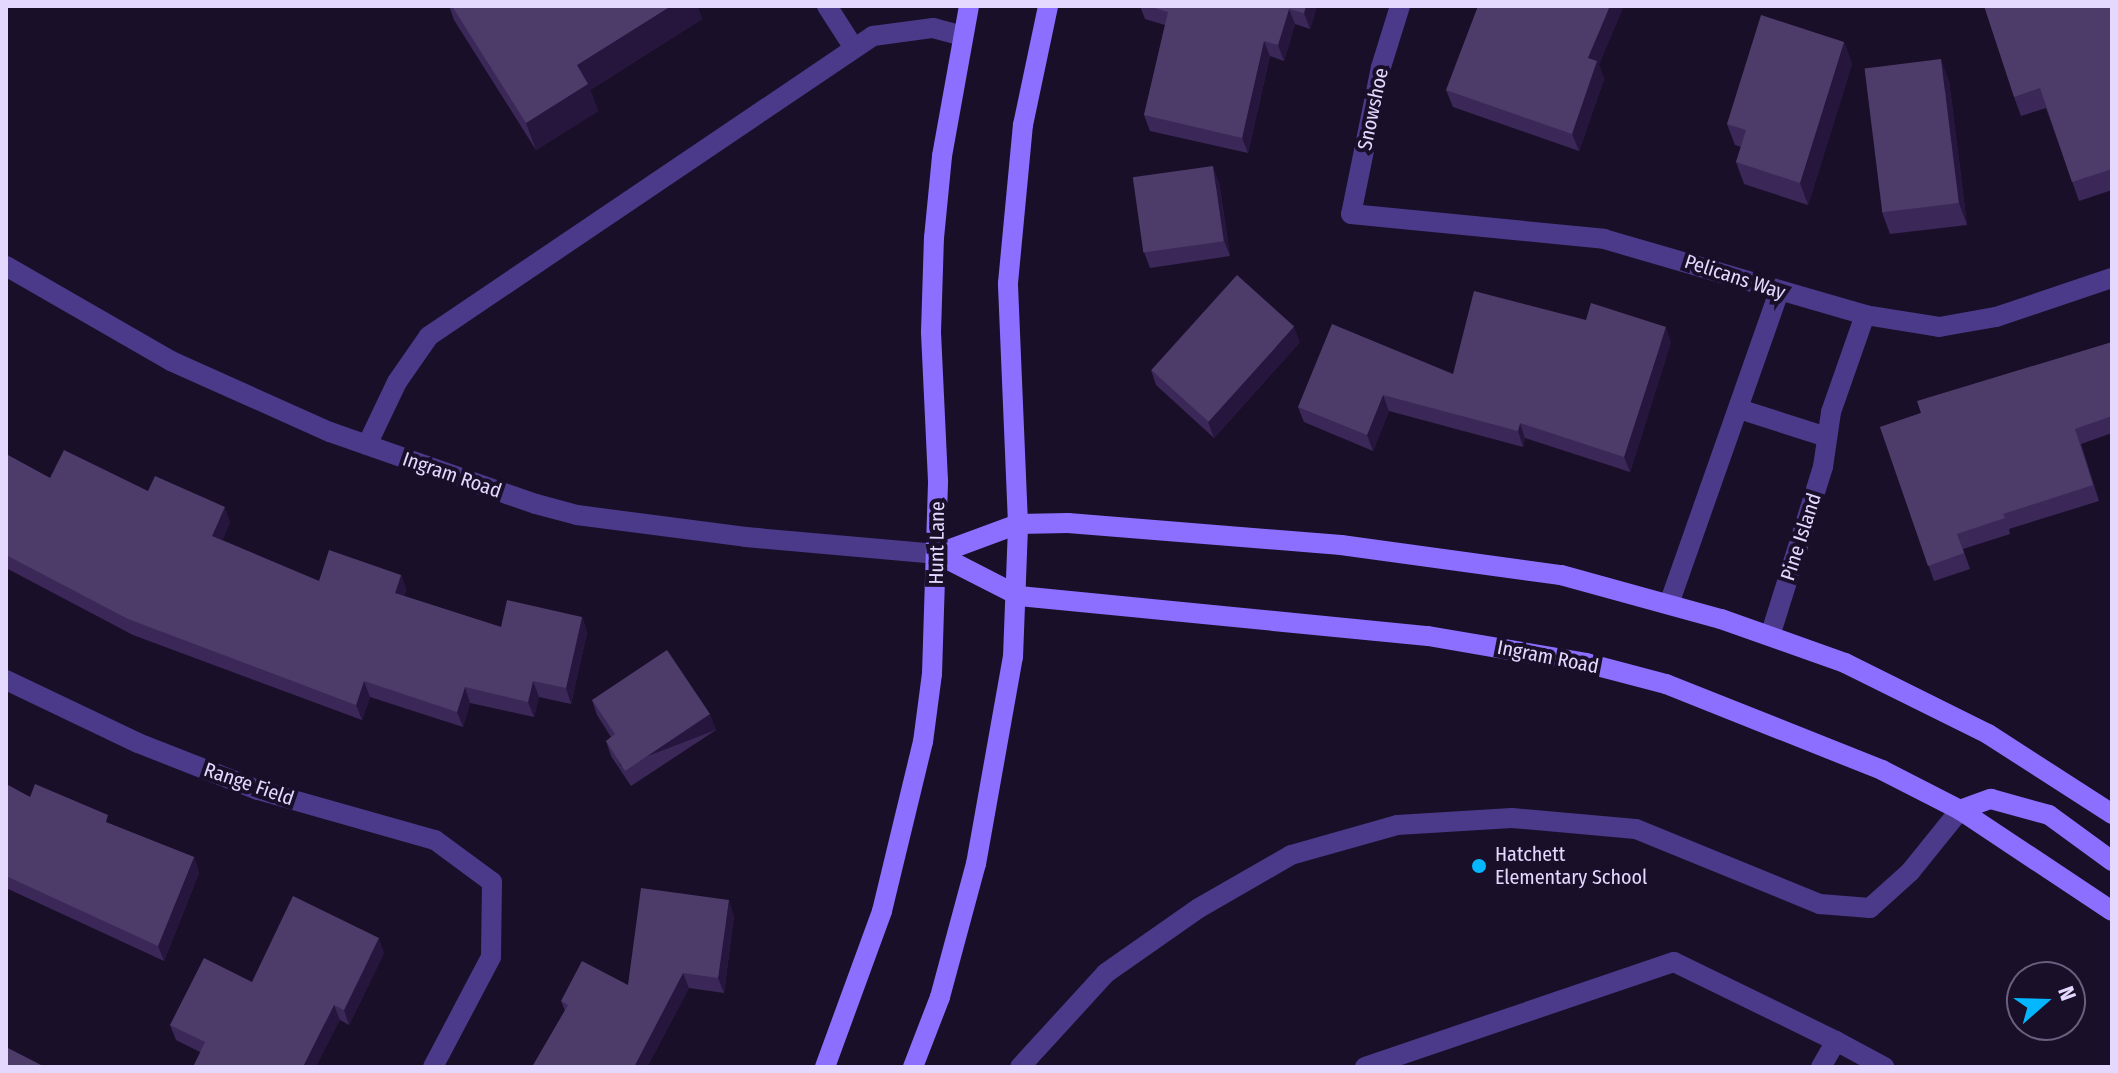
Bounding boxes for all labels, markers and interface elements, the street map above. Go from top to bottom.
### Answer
street label: Snowshoe [1353,66,1393,152]
street label: Pelicans Way [1681,249,1789,305]
street label: Ingram Road [399,447,505,503]
street label: Pine Island [1776,490,1826,584]
street label: Hunt Lane [924,501,950,585]
street label: Ingram Road [1495,635,1601,679]
street label: Range Field [201,757,297,811]
place label: Hatchett Elementary School [1495,842,1647,889]
marker: Hatchett Elementary School [1470,857,1488,875]
north arrow [2006,961,2086,1041]
text: N [2052,982,2082,1004]

